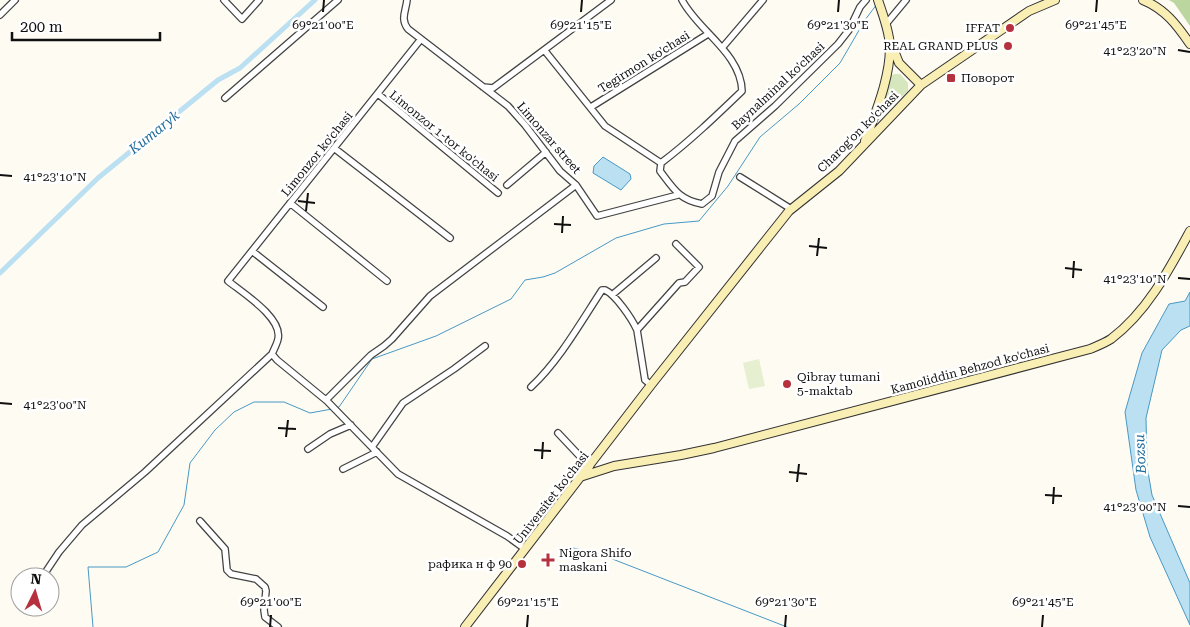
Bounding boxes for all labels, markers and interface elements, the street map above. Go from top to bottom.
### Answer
scale bar [12,10,160,42]
text: 200 m [20,18,63,36]
text: 69°21'00"E [292,18,354,32]
text: 69°21'15"E [550,18,612,32]
text: 69°21'30"E [807,18,869,32]
text: 69°21'45"E [1065,18,1127,32]
place label: IFFAT [966,21,1000,35]
marker: IFFAT [1004,22,1016,34]
street label: Tegirmon ko'chasi [596,28,692,96]
street label: Baynalminal ko'chasi [729,39,827,133]
place label: REAL GRAND PLUS [883,39,998,53]
marker: REAL GRAND PLUS [1002,40,1014,52]
text: 41°23'20"N [1103,44,1167,58]
place label: Поворот [961,71,1014,85]
marker: Поворот [945,72,957,84]
street label: Limonzor 1-tor ko'chasi [387,88,502,185]
street label: Charog'on ko'chasi [815,88,902,175]
street label: Limonzar street [514,99,584,177]
water label: Kumaryk [125,107,183,158]
street label: Limonzor ko'chasi [279,109,356,199]
text: 41°23'10"N [23,170,87,184]
text: 41°23'10"N [1103,272,1167,286]
street label: Kamoliddin Behzod ko'chasi [889,341,1051,397]
place label: Qibray tumani 5-maktab [797,370,880,398]
marker: Qibray tumani 5-maktab [781,378,793,390]
text: 41°23'00"N [23,398,87,412]
water label: Bozsu [1131,433,1149,475]
street label: Universitet ko'chasi [510,449,592,547]
text: 41°23'00"N [1103,500,1167,514]
place label: Nigora Shifo maskani [559,546,632,574]
marker: Nigora Shifo maskani [541,553,555,567]
place label: рафика н ф 90 [428,557,512,571]
marker: рафика н ф 90 [516,558,528,570]
north arrow [10,567,60,617]
text: N [30,571,42,588]
text: 69°21'00"E [240,595,302,609]
text: 69°21'15"E [497,595,559,609]
text: 69°21'30"E [755,595,817,609]
text: 69°21'45"E [1012,595,1074,609]

